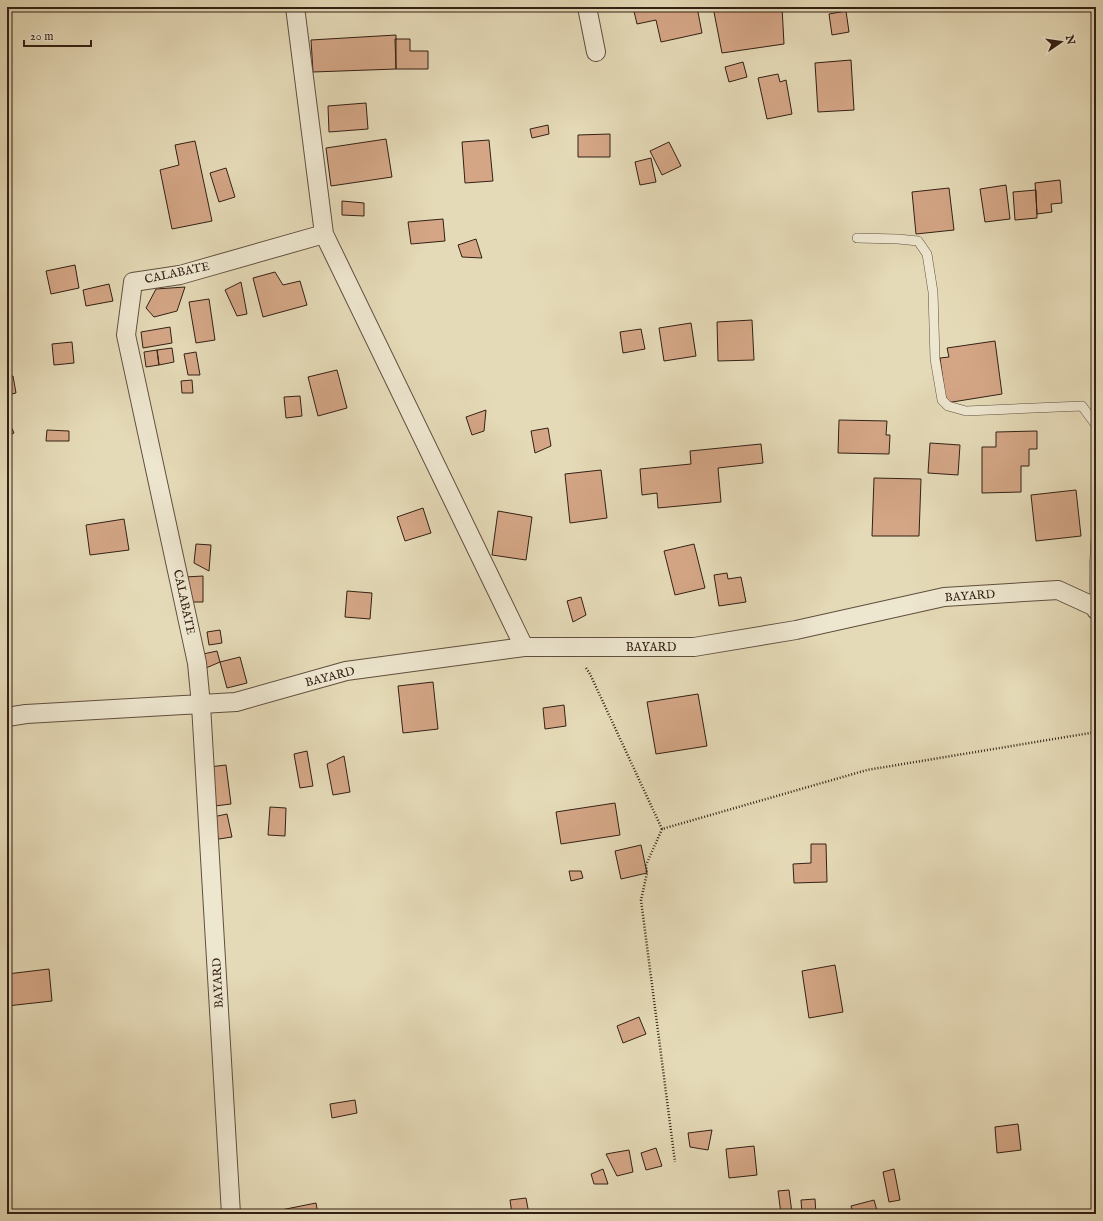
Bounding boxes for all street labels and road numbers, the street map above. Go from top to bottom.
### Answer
street label: CALABATE [143,259,211,287]
street label: CALABATE [170,568,198,636]
street label: BAYARD [944,587,996,605]
street label: BAYARD [626,640,677,655]
street label: BAYARD [304,664,357,690]
street label: BAYARD [209,957,227,1009]

